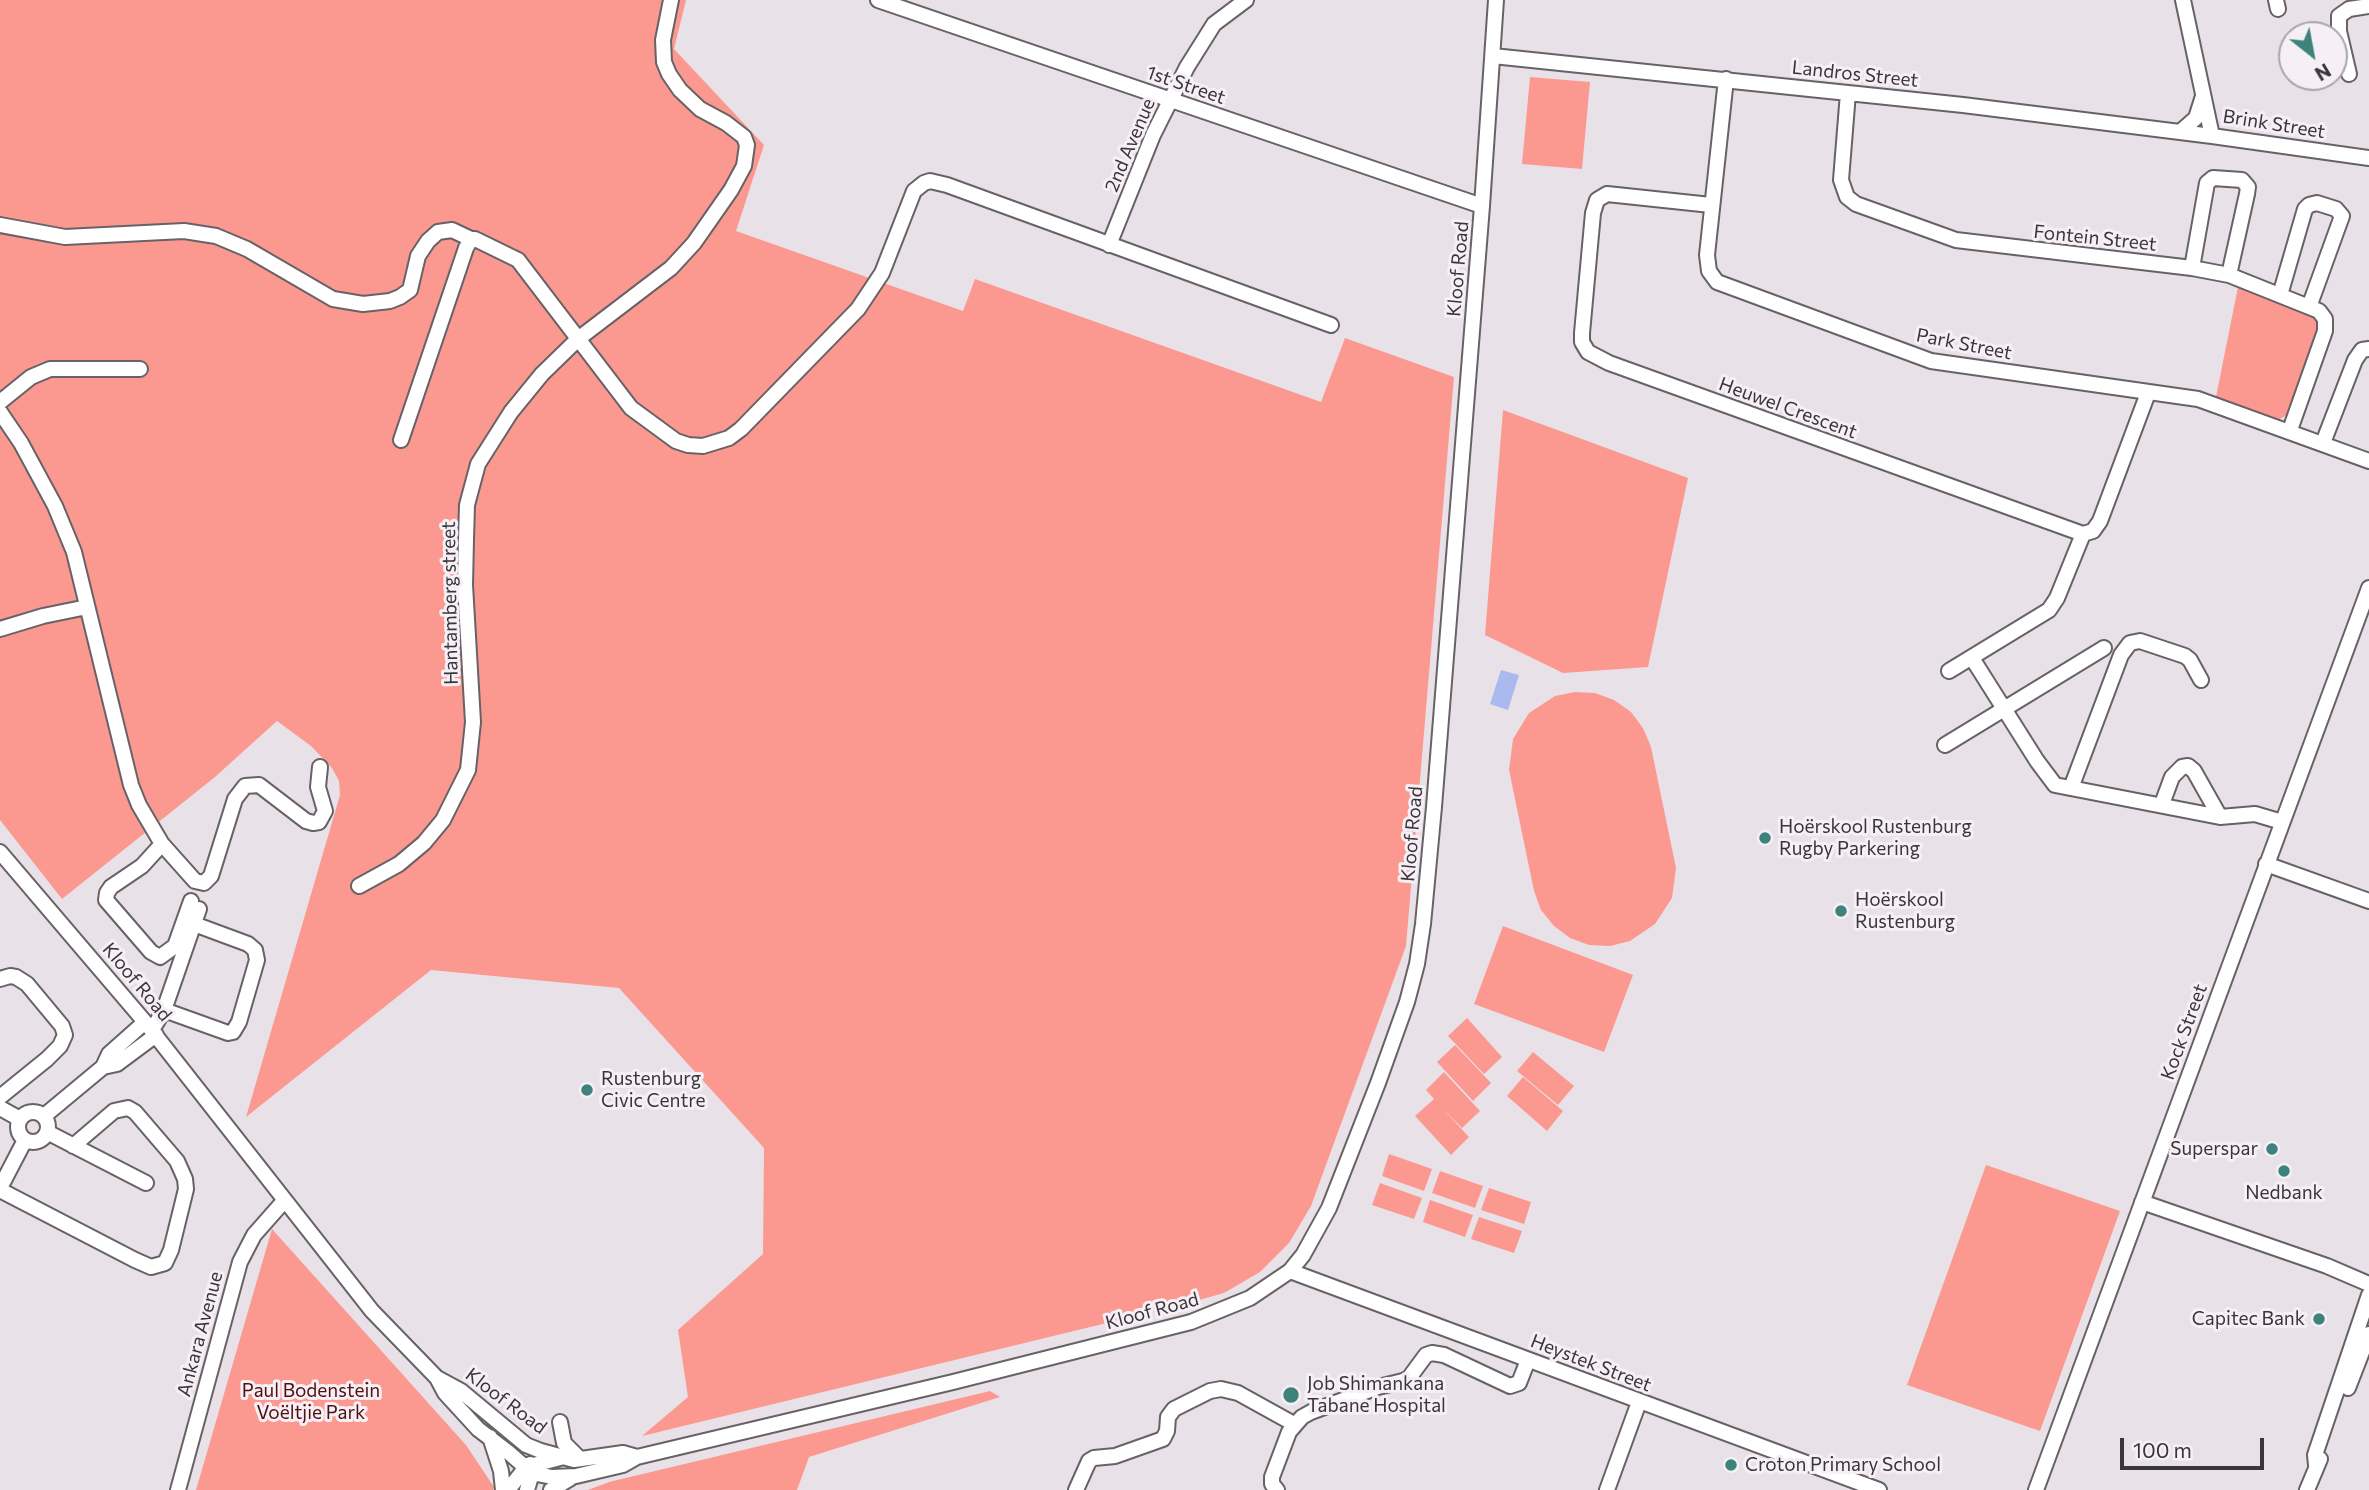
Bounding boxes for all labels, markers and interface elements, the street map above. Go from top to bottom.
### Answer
north arrow [2278,21,2348,91]
street label: Landros Street [1791,56,1919,92]
text: N [2311,59,2335,86]
street label: 1st Street [1144,61,1228,109]
street label: 2nd Avenue [1100,95,1160,195]
street label: Brink Street [2221,105,2327,143]
street label: Kloof Road [1442,220,1474,318]
street label: Fontein Street [2032,220,2158,256]
street label: Park Street [1914,324,2014,364]
street label: Heuwel Crescent [1716,372,1860,444]
street label: Hantamberg street [437,521,463,685]
street label: Kloof Road [1396,785,1428,883]
place label: Hoërskool Rustenburg Rugby Parkering [1779,816,1972,860]
marker: Hoërskool Rustenburg Rugby Parkering [1757,830,1773,846]
place label: Hoërskool Rustenburg [1855,889,1955,933]
marker: Hoërskool Rustenburg [1833,903,1849,919]
street label: Kloof Road [98,938,176,1026]
street label: Kock Street [2156,981,2212,1083]
place label: Rustenburg Civic Centre [601,1068,706,1112]
marker: Rustenburg Civic Centre [579,1082,595,1098]
place label: Superspar [2170,1138,2258,1160]
marker: Superspar [2264,1141,2280,1157]
marker: Nedbank [2276,1163,2292,1179]
place label: Nedbank [2245,1182,2323,1204]
street label: Ankara Avenue [172,1269,228,1399]
street label: Kloof Road [1103,1288,1201,1334]
place label: Capitec Bank [2192,1308,2305,1330]
marker: Capitec Bank [2311,1311,2327,1327]
street label: Heystek Street [1527,1329,1655,1397]
street label: Kloof Road [461,1363,551,1439]
place label: Job Shimankana Tabane Hospital [1307,1373,1446,1417]
park label: Paul Bodenstein Voëltjie Park [242,1380,380,1424]
marker: Job Shimankana Tabane Hospital [1281,1385,1301,1405]
scale bar [2124,1424,2268,1468]
text: 100 m [2133,1437,2192,1462]
place label: Croton Primary School [1745,1454,1941,1476]
marker: Croton Primary School [1723,1457,1739,1473]

